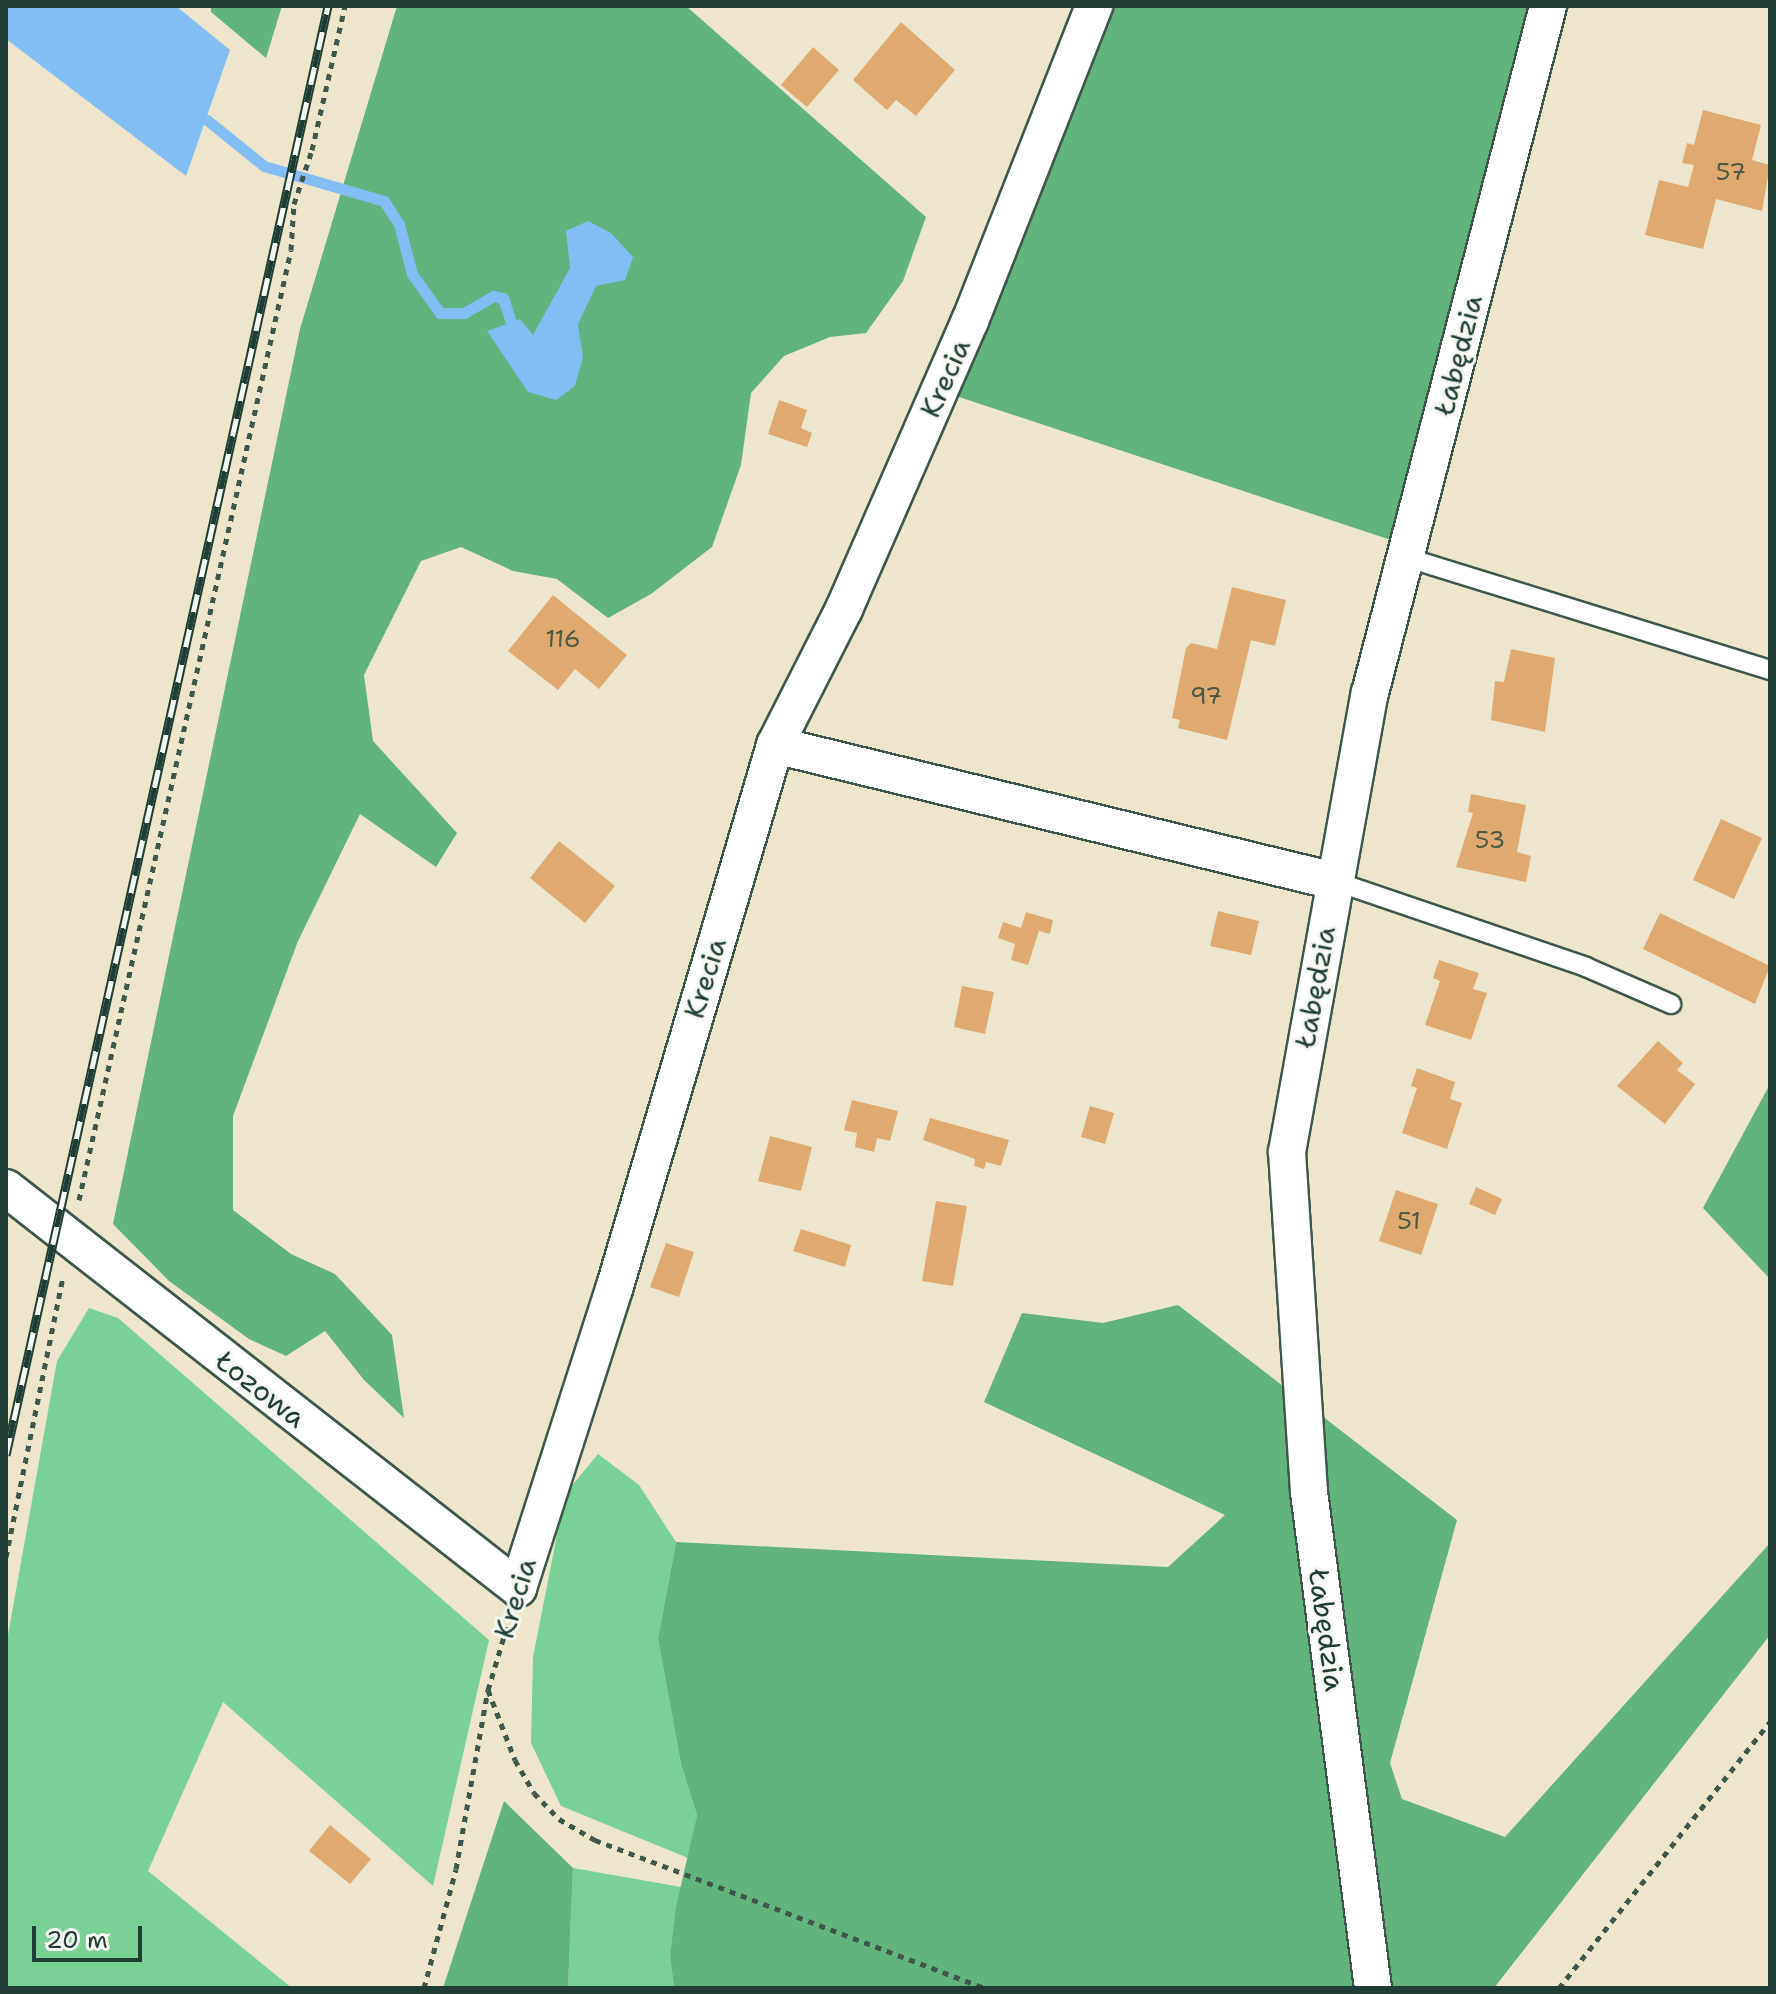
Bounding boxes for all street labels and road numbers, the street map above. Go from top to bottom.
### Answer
street label: Łabędzia [1427,291,1489,419]
street label: Krecia [913,334,977,422]
street label: Łabędzia [1288,924,1342,1050]
street label: Krecia [677,934,733,1022]
street label: Łozowa [209,1343,313,1435]
street label: Krecia [487,1554,543,1642]
street label: Łabędzia [1302,1567,1352,1693]

